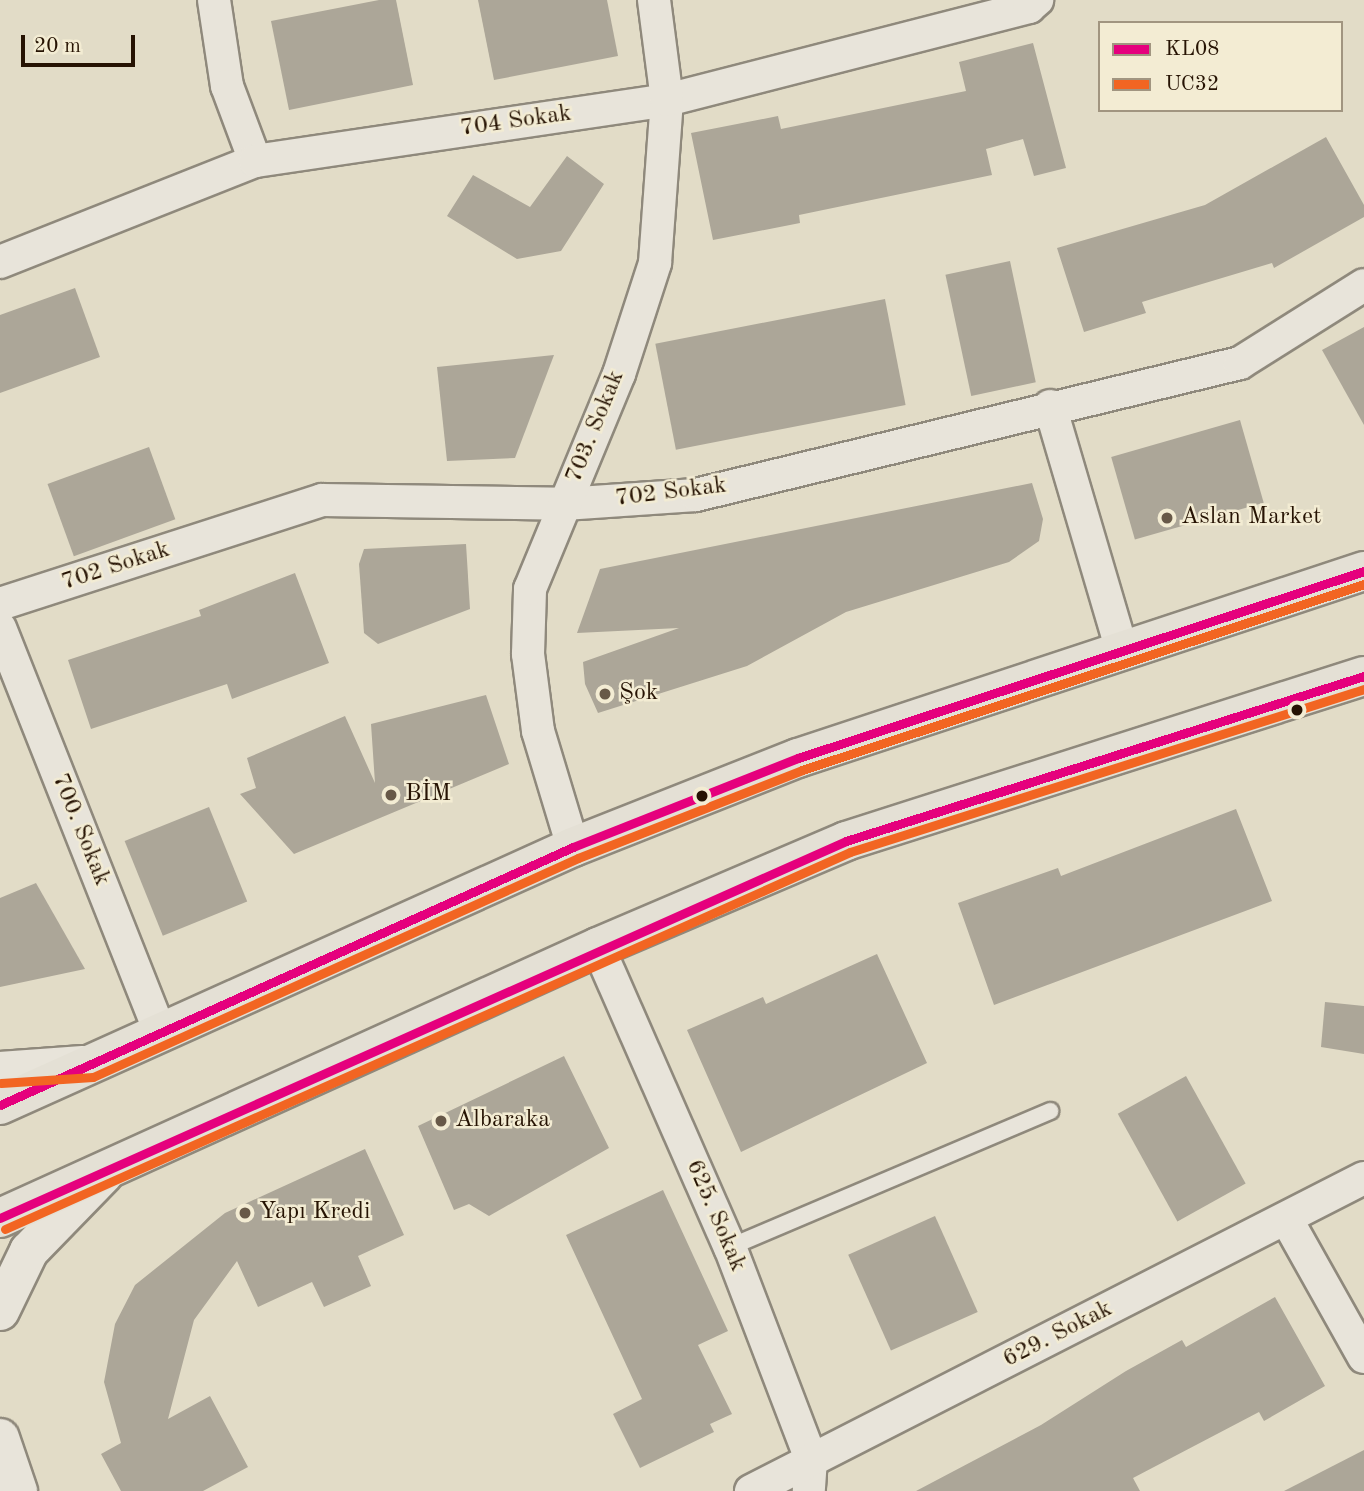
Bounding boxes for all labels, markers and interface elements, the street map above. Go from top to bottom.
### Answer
scale bar [24,21,138,65]
legend [1098,21,1343,112]
text: 20 m [34,36,81,57]
text: KL08 [1165,39,1219,60]
text: UC32 [1165,74,1219,95]
street label: 704 Sokak [459,100,573,144]
street label: 703. Sokak [560,367,632,487]
street label: 702 Sokak [614,472,728,514]
place label: Aslan Market [1181,504,1321,532]
marker: Aslan Market [1159,510,1175,526]
street label: 702 Sokak [58,536,174,598]
place label: Şok [619,680,658,708]
marker: Şok [597,686,613,702]
unlabelled marker [1290,703,1304,717]
street label: 700. Sokak [44,770,116,890]
place label: BİM [405,781,451,809]
marker: BİM [383,787,399,803]
unlabelled marker [695,789,709,803]
place label: Albaraka [455,1107,550,1135]
marker: Albaraka [433,1113,449,1129]
street label: 625. Sokak [679,1156,751,1276]
place label: Yapı Kredi [259,1199,370,1227]
marker: Yapı Kredi [237,1205,253,1221]
street label: 629. Sokak [999,1295,1117,1375]

